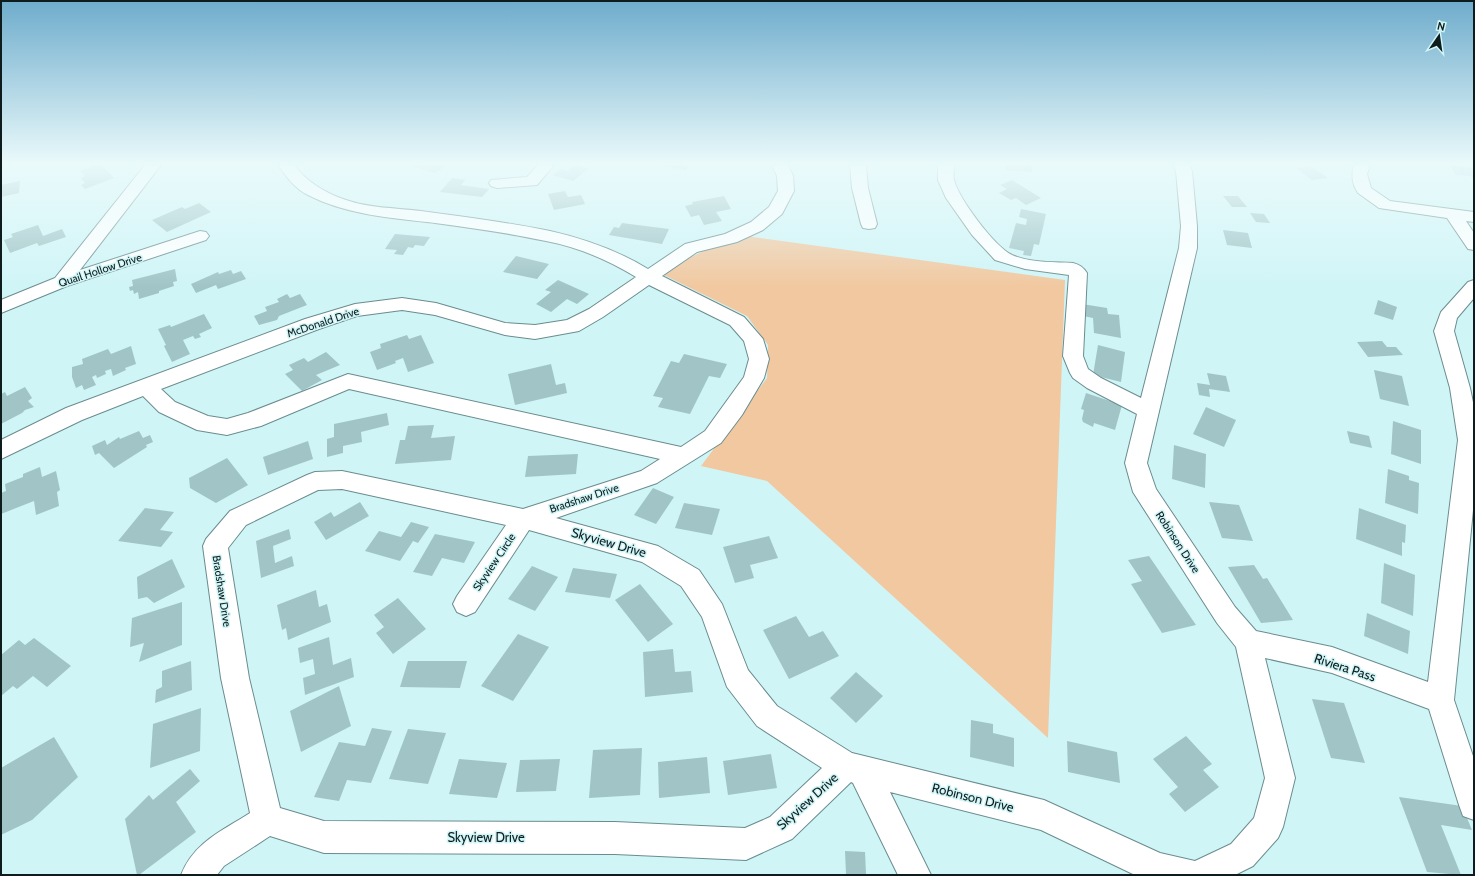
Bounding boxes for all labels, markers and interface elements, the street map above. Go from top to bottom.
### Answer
north arrow [1419,16,1459,56]
text: N [1436,19,1447,34]
street label: Quail Hollow Drive [57,250,144,290]
street label: McDonald Drive [285,304,361,340]
street label: Bradshaw Drive [548,480,621,516]
street label: Robinson Drive [1153,508,1203,576]
street label: Skyview Drive [570,524,649,560]
street label: Skyview Circle [470,530,519,594]
street label: Bradshaw Drive [209,554,235,628]
street label: Riviera Pass [1312,650,1378,685]
street label: Skyview Drive [773,769,841,833]
street label: Robinson Drive [930,779,1016,815]
street label: Skyview Drive [447,829,525,845]

